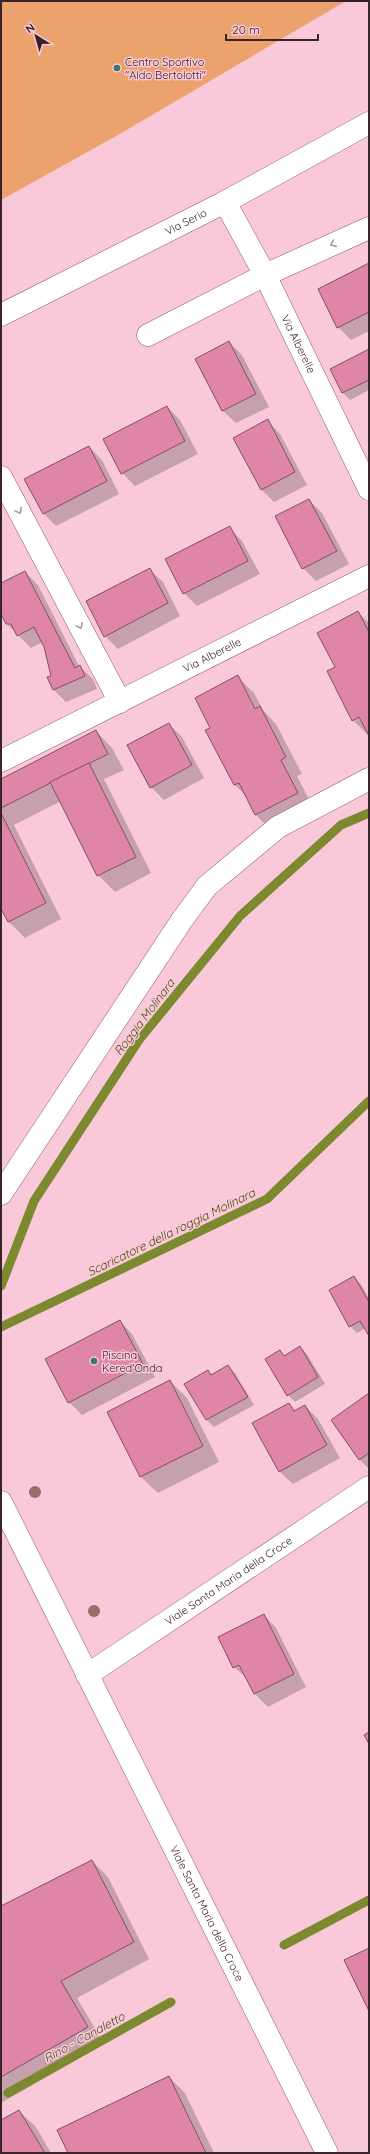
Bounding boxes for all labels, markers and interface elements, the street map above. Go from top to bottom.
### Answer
north arrow [16,16,56,56]
scale bar [226,16,318,42]
text: N [23,20,37,36]
text: 20 m [232,22,260,37]
place label: Centro Sportivo "Aldo Bertolotti" [125,55,206,82]
marker: Centro Sportivo "Aldo Bertolotti" [112,63,122,73]
street label: Via Serio [163,205,209,238]
one-way arrow [330,239,338,247]
street label: Via Alberelle [278,313,319,376]
one-way arrow [14,507,22,514]
one-way arrow [75,622,82,630]
street label: Via Alberelle [180,635,243,675]
water label: Roggia Molinara [110,975,178,1058]
water label: Scaricatore della roggia Molinara [85,1184,258,1279]
place label: Piscina Kered'Onda [102,1348,163,1375]
marker: Piscina Kered'Onda [89,1356,99,1366]
street label: Viale Santa Maria della Croce [162,1533,295,1628]
street label: Viale Santa Maria della Croce [167,1843,247,1984]
water label: Rino - Canaletto [41,2008,128,2065]

